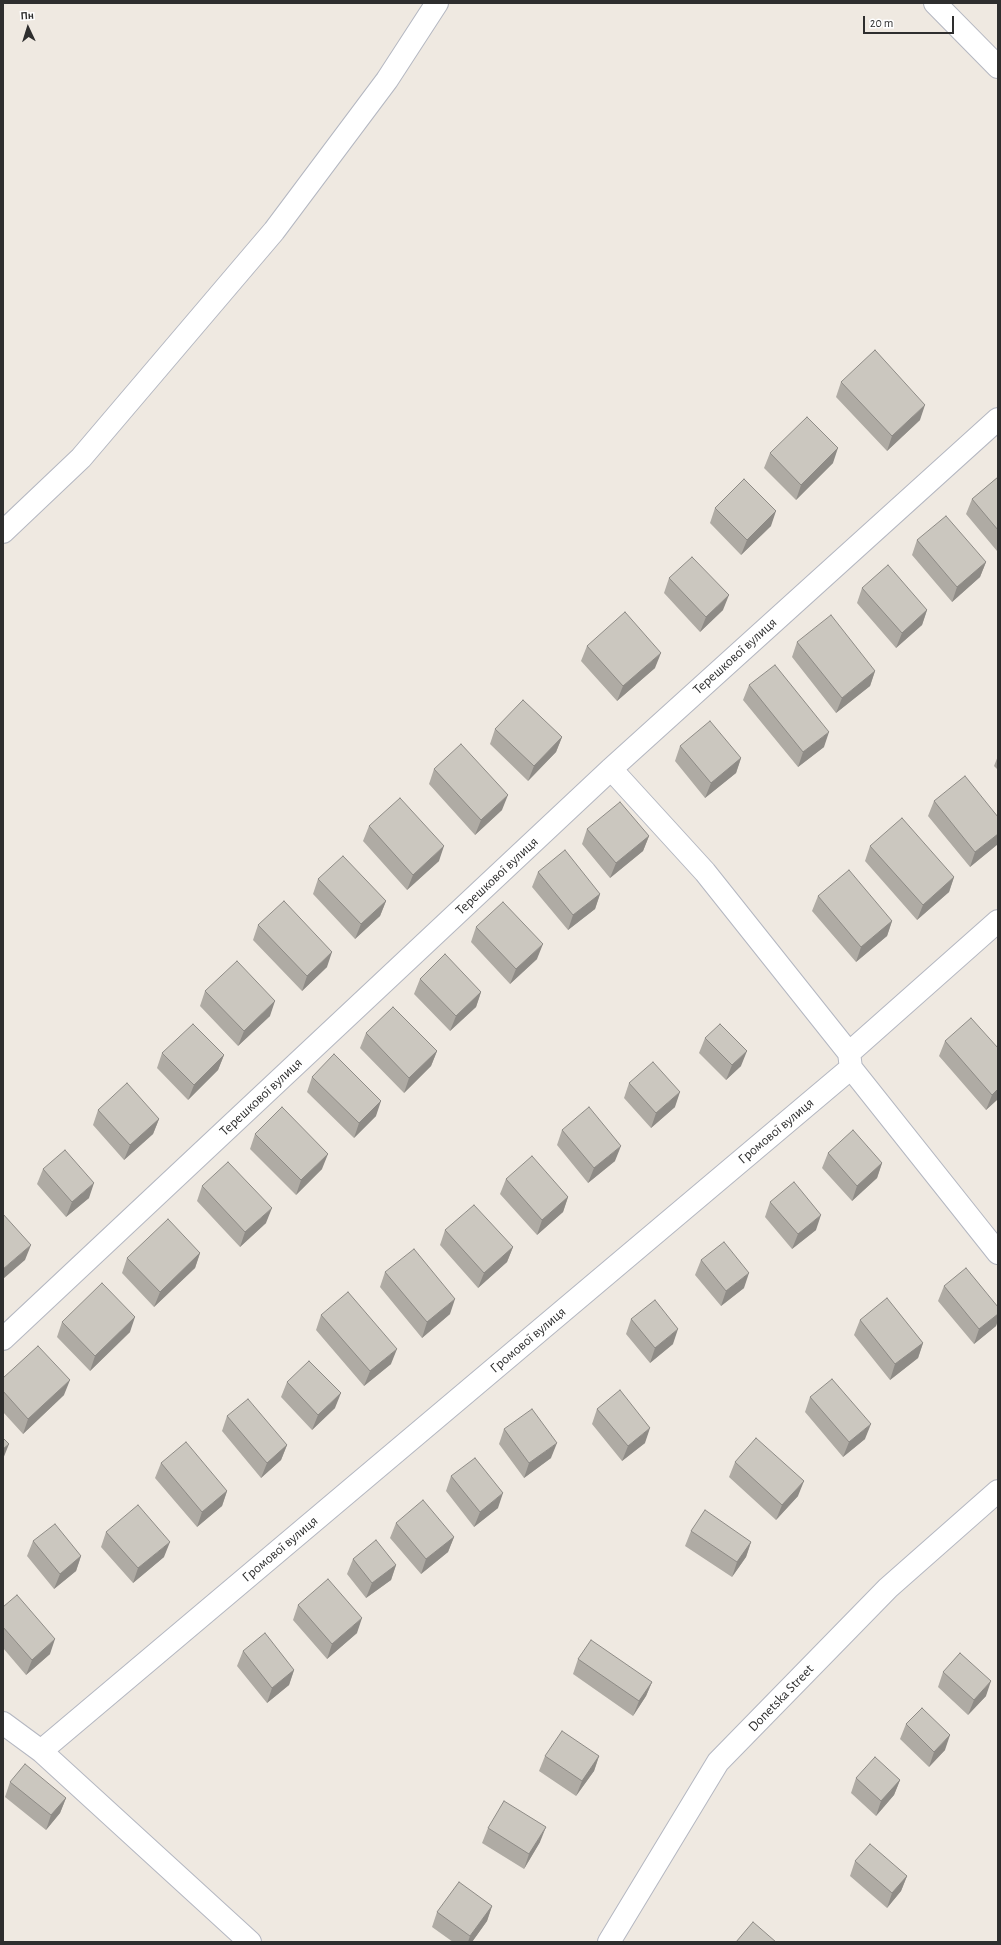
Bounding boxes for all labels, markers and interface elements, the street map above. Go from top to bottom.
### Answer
north arrow [8,8,48,48]
scale bar [865,8,956,34]
text: Пн [20,10,34,21]
text: 20 m [870,17,893,29]
street label: Терешкової вулиця [690,614,780,698]
street label: Терешкової вулиця [452,833,542,919]
street label: Терешкової вулиця [216,1054,306,1140]
street label: Громової вулиця [735,1094,817,1168]
street label: Громової вулиця [487,1303,569,1377]
street label: Громової вулиця [239,1512,321,1586]
street label: Donetska Street [745,1661,817,1735]

